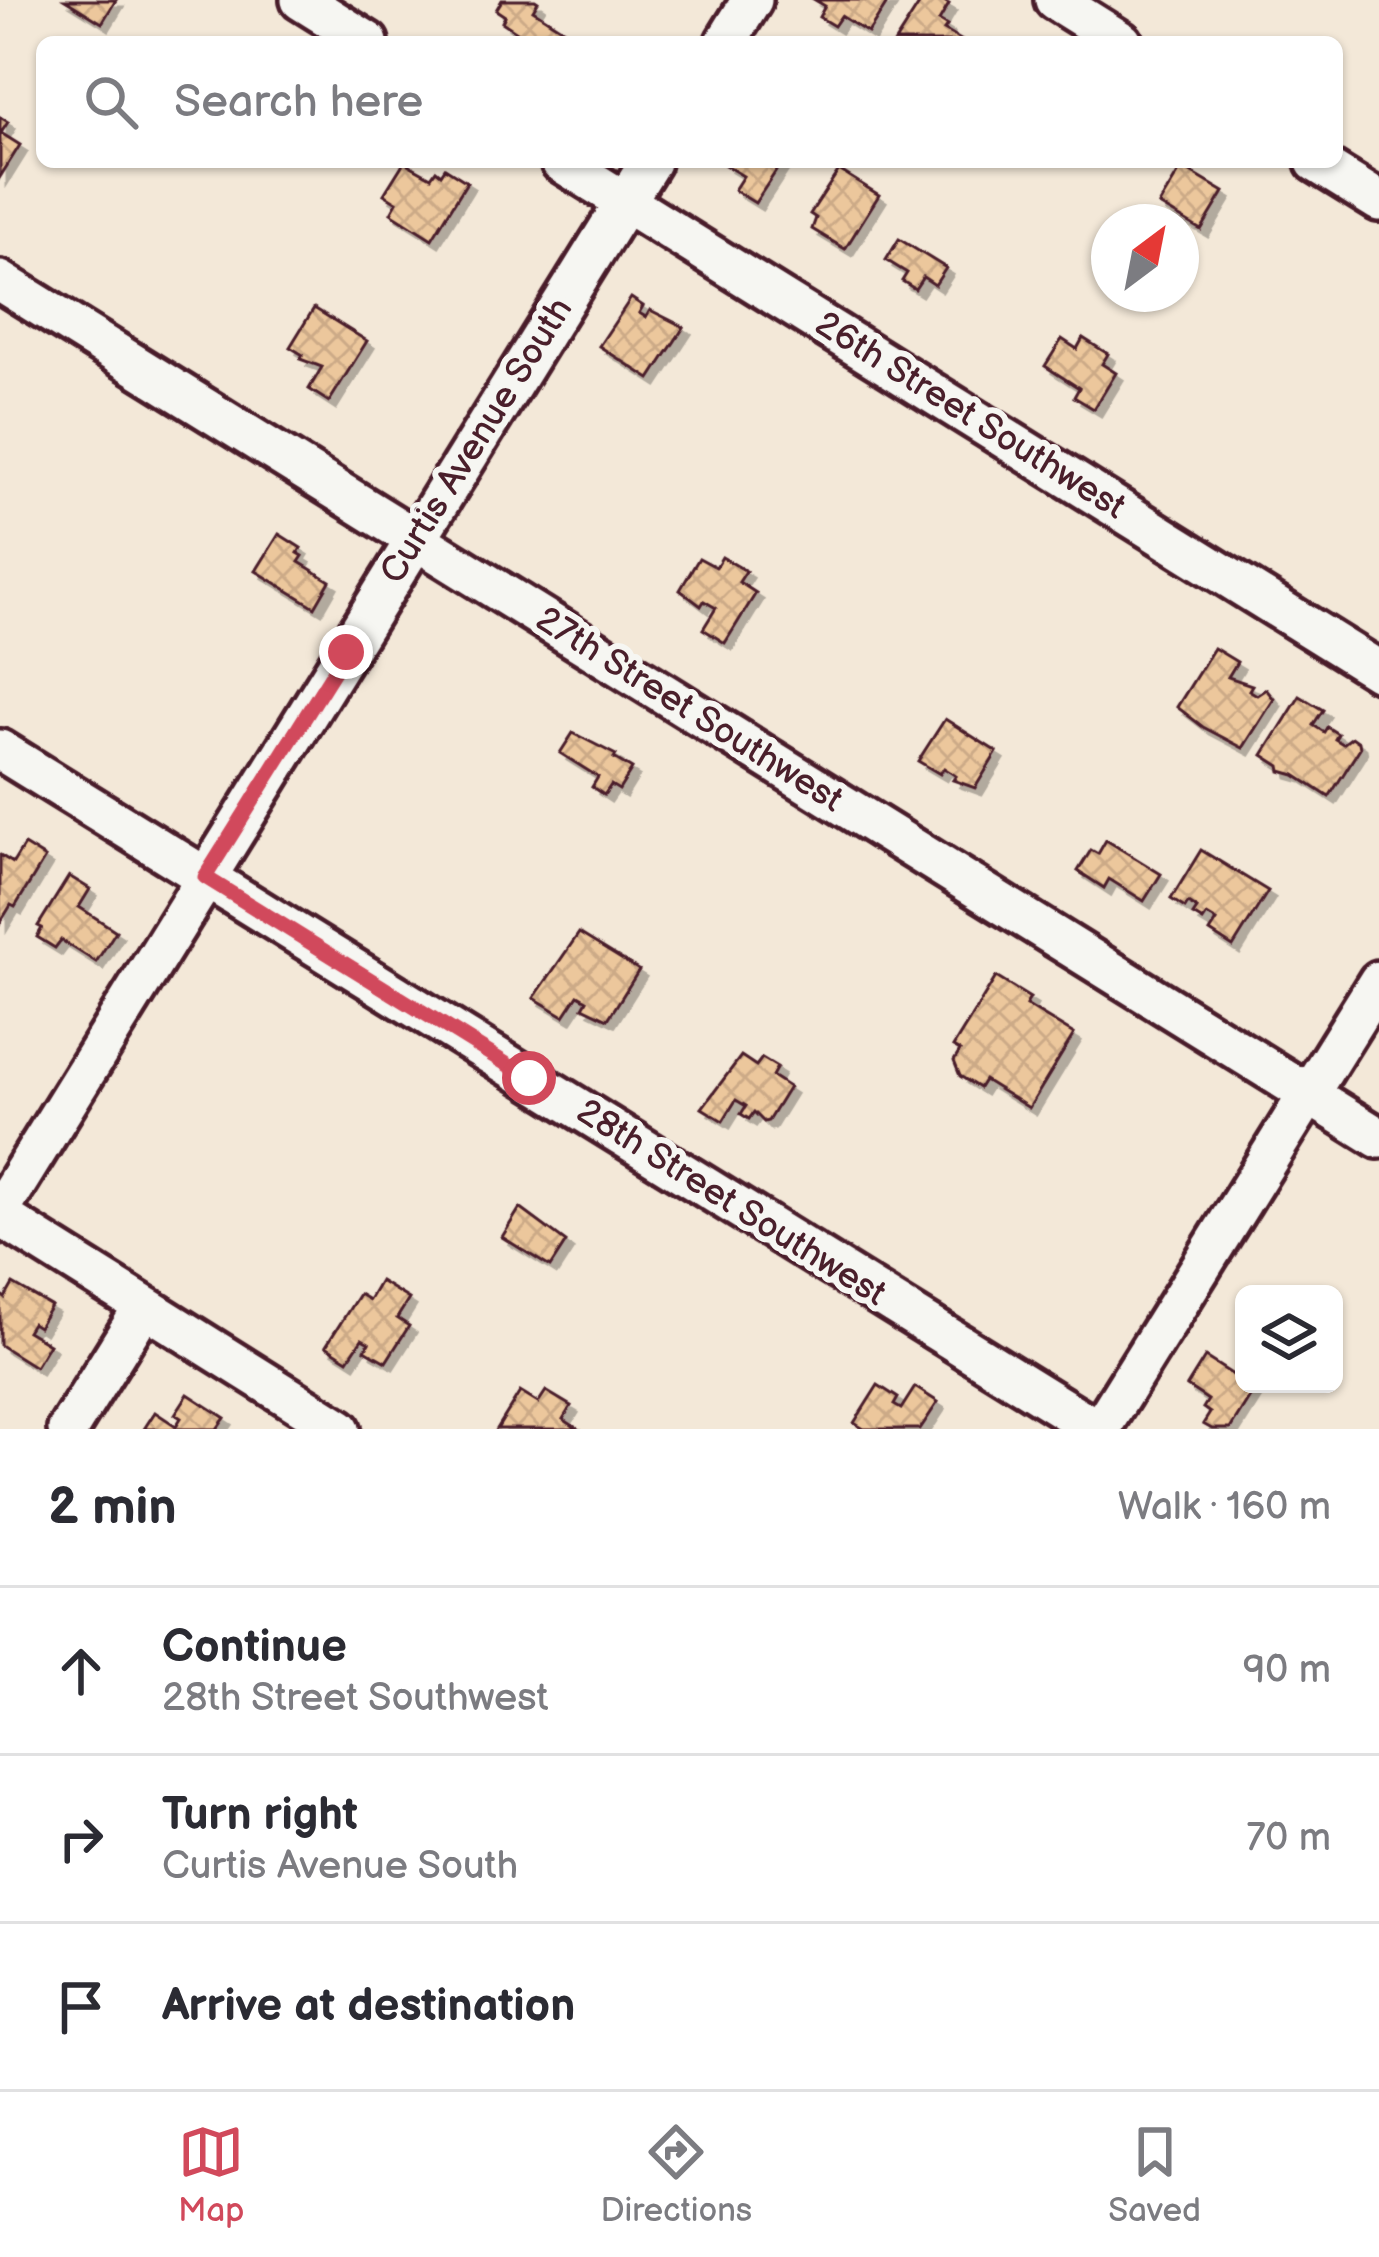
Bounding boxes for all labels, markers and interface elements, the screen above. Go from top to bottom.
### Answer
search box [36,36,1343,168]
icon: search [78,69,144,135]
text: Search here [174,75,423,130]
north arrow [1091,204,1199,312]
street label: Curtis Avenue South [372,290,582,592]
street label: 26th Street Southwest [807,303,1133,529]
street label: 27th Street Southwest [528,598,850,822]
route end [319,625,373,679]
route start [502,1051,556,1105]
street label: 28th Street Southwest [568,1090,894,1316]
map controls [1235,1285,1343,1393]
button: layers [1235,1285,1343,1393]
text: 2 min [48,1477,177,1538]
text: Walk · 160 m [1118,1484,1331,1531]
text: Continue [162,1620,347,1675]
icon: ahead [48,1638,114,1704]
text: 90 m [1243,1647,1331,1694]
text: 28th Street Southwest [162,1675,549,1722]
text: Turn right [162,1788,358,1843]
icon: right [48,1806,114,1872]
text: 70 m [1246,1815,1331,1862]
text: Curtis Avenue South [162,1843,518,1890]
icon: arrive [48,1974,114,2040]
text: Arrive at destination [162,1979,575,2034]
tab: Map [178,2119,244,2231]
tab: Directions [601,2119,752,2231]
tab: Saved [1108,2119,1201,2231]

